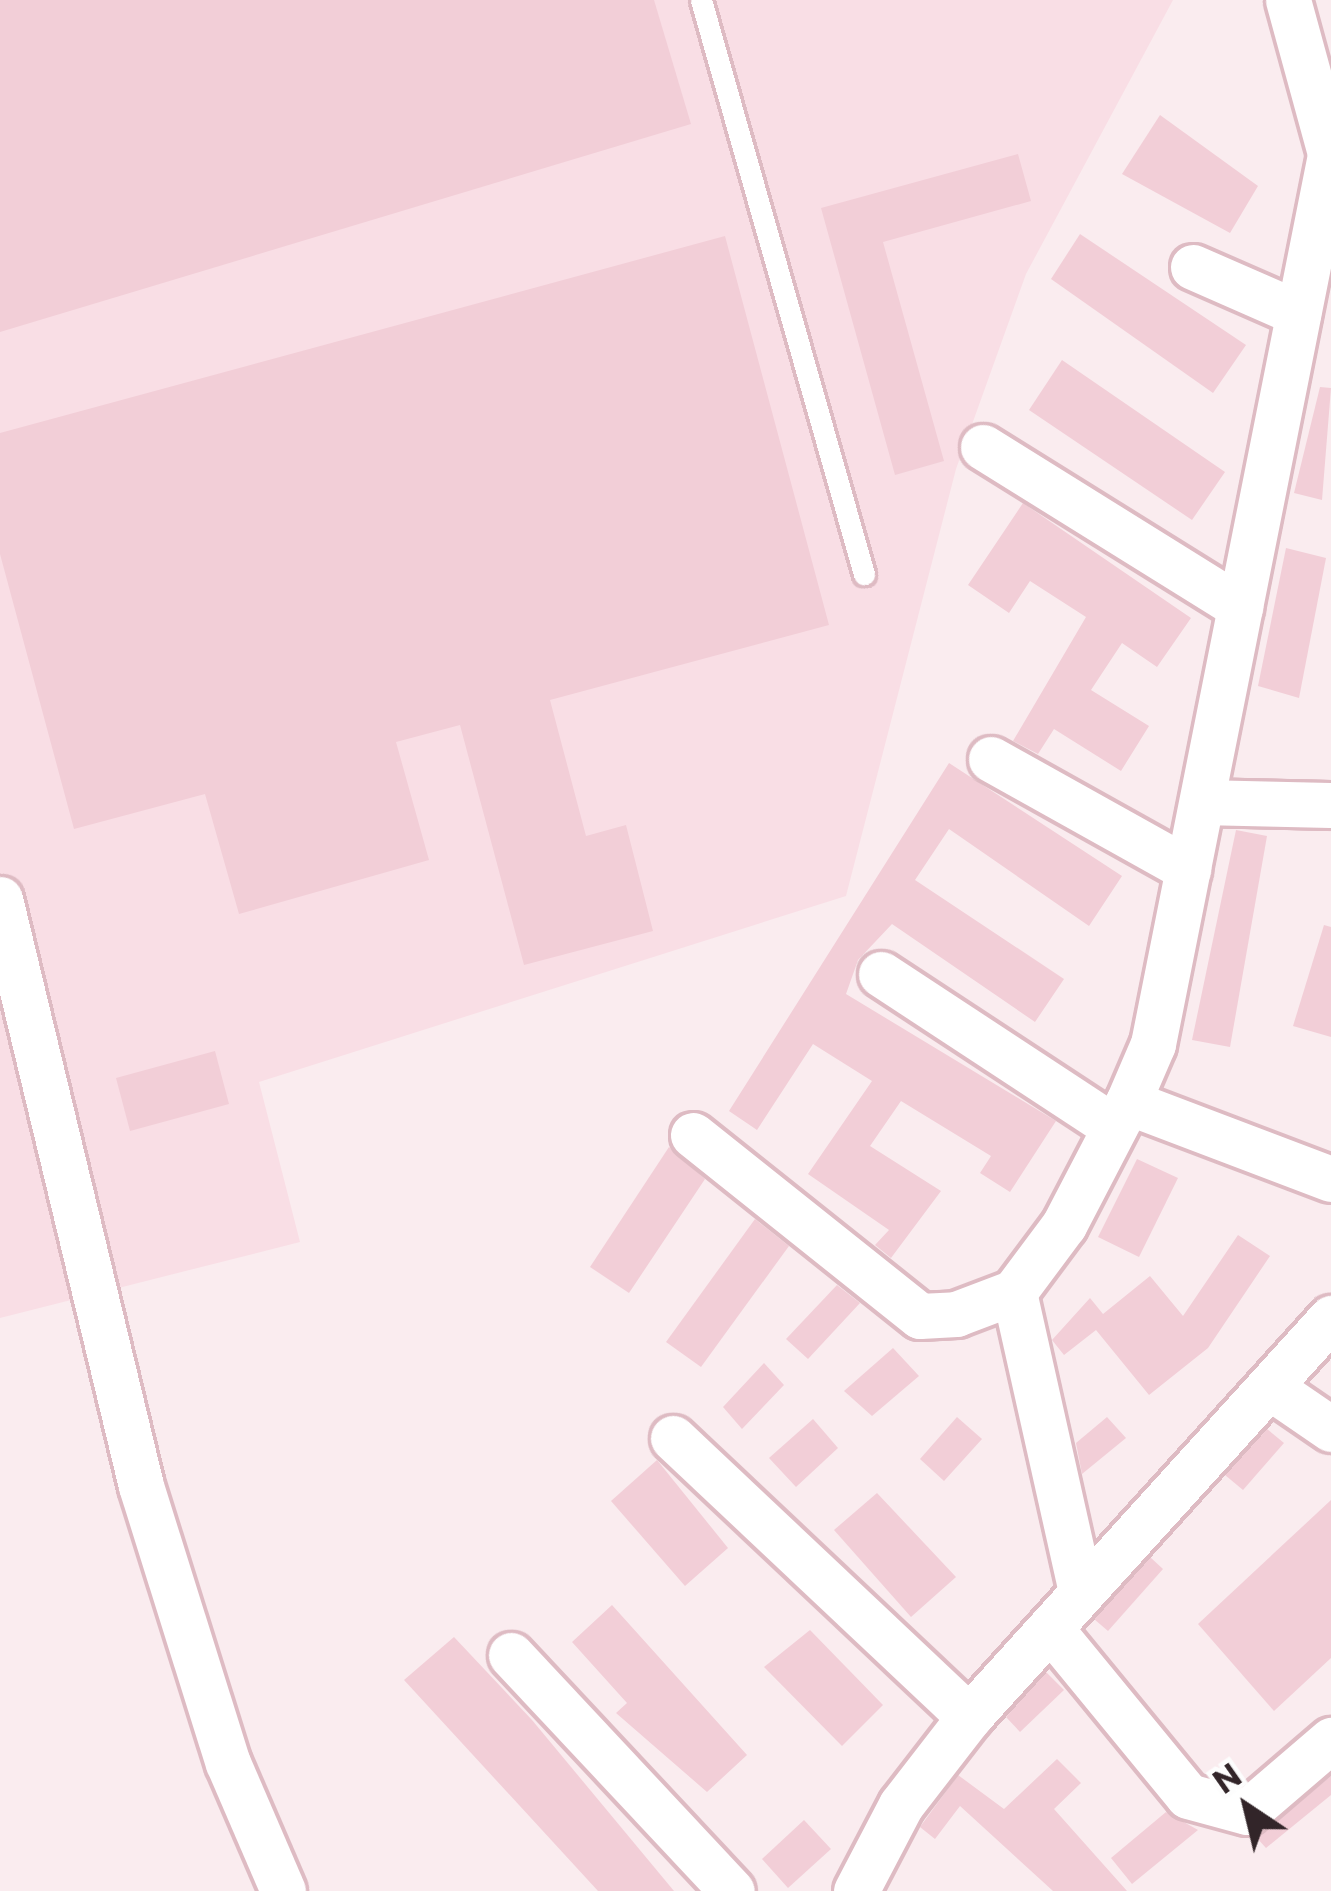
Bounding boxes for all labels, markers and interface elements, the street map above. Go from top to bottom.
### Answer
north arrow [1187,1747,1307,1867]
text: N [1204,1753,1248,1801]

